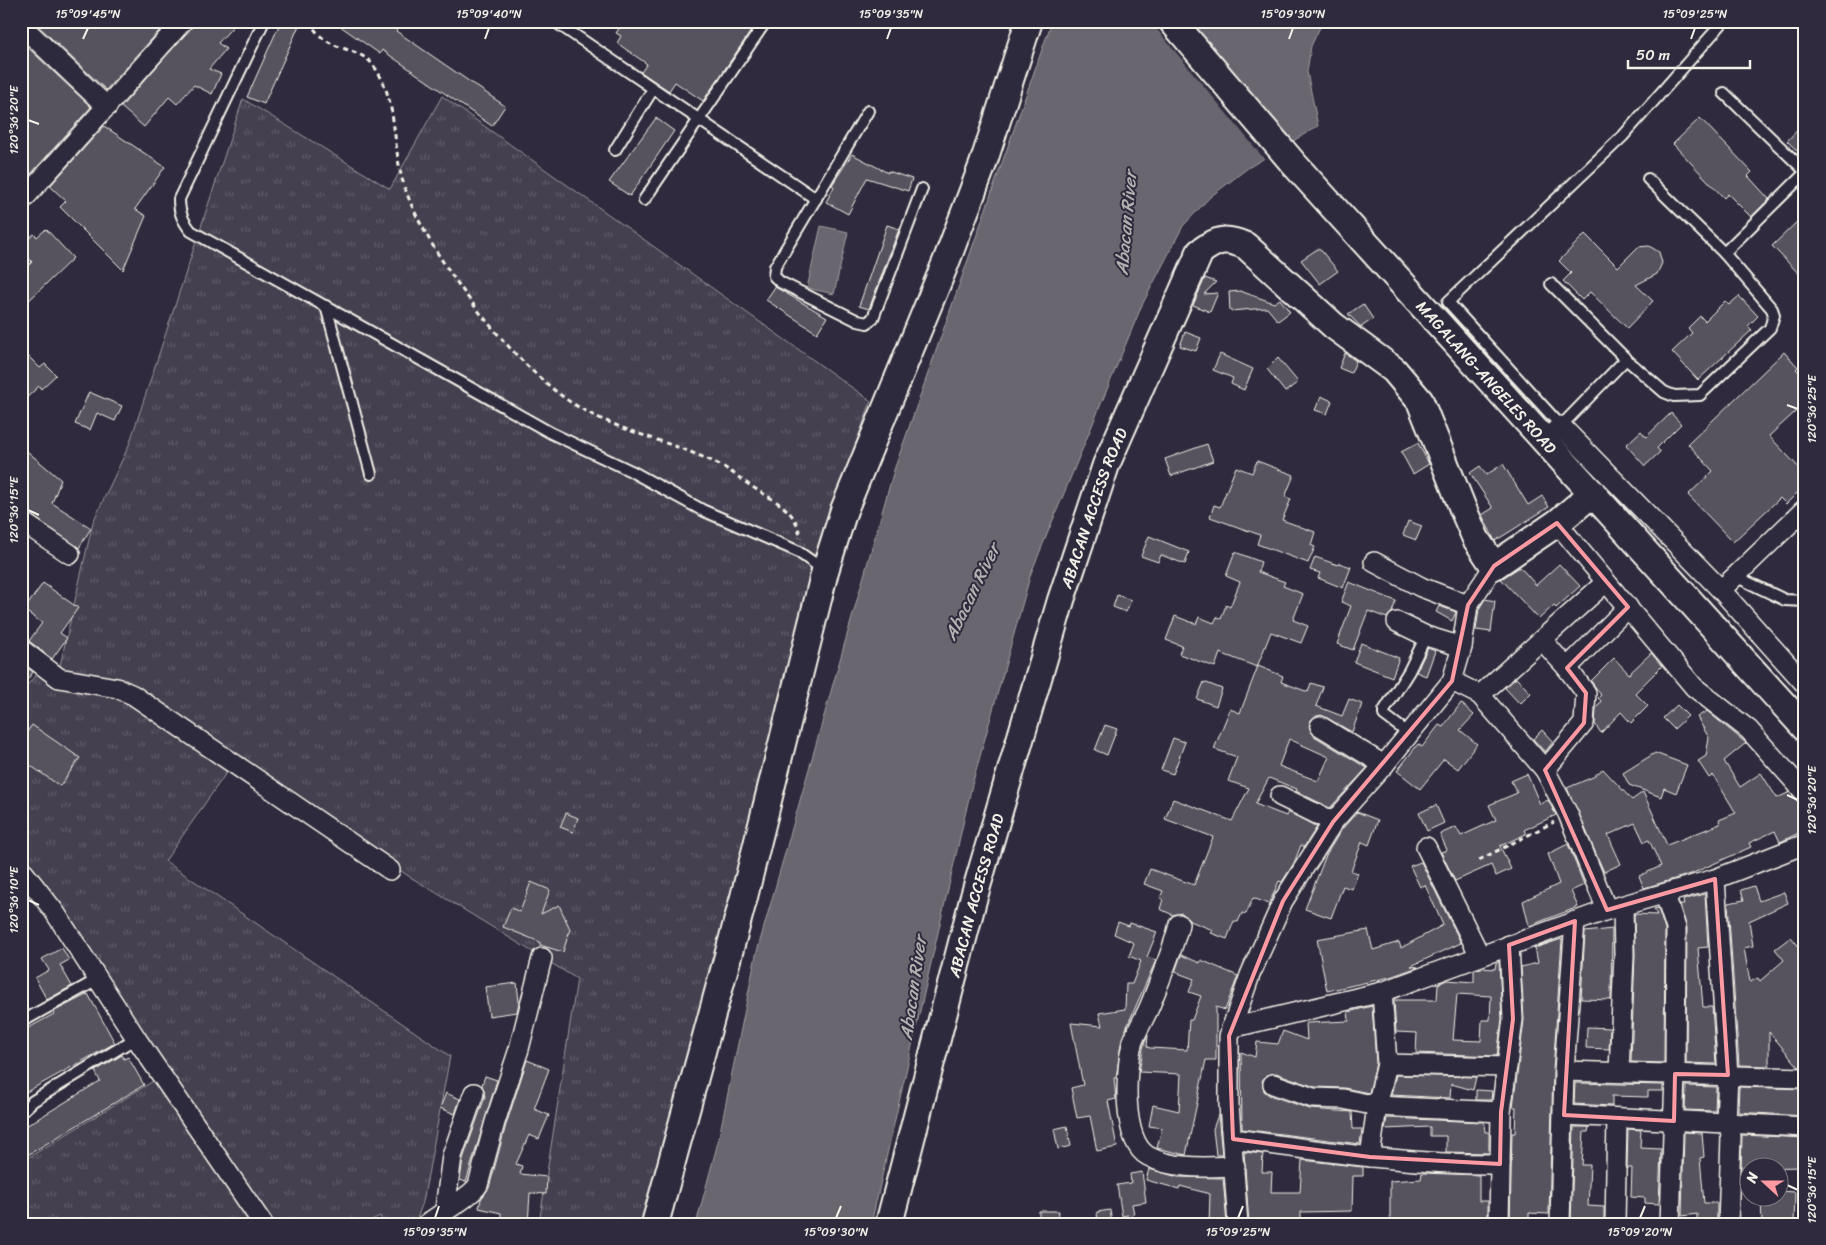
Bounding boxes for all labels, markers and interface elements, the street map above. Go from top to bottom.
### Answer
text: 15°09'45"N [55,3,121,25]
text: 15°09'40"N [456,3,522,25]
text: 15°09'35"N [859,3,924,25]
text: 15°09'30"N [1261,3,1326,25]
text: 15°09'25"N [1663,3,1728,25]
scale bar [1628,38,1751,70]
text: 50 m [1636,42,1671,68]
text: 120°36'20"E [3,84,25,154]
water label: Abacan River [1105,166,1147,277]
street label: MAGALANG-ANGELES ROAD [1409,293,1565,461]
text: 120°36'25"E [1801,373,1823,443]
street label: ABACAN ACCESS ROAD [1051,422,1136,593]
text: 120°36'15"E [3,475,25,543]
water label: Abacan River [934,535,1011,647]
text: 120°36'20"E [1801,764,1823,834]
street label: ABACAN ACCESS ROAD [939,809,1012,981]
text: 120°36'10"E [3,865,25,934]
water label: Abacan River [890,931,937,1043]
text: 120°36'15"E [1801,1155,1823,1223]
north arrow [1738,1158,1788,1208]
text: N [1739,1168,1766,1187]
text: 15°09'35"N [403,1221,468,1243]
text: 15°09'30"N [804,1221,869,1243]
text: 15°09'25"N [1206,1221,1271,1243]
text: 15°09'20"N [1608,1221,1673,1243]

